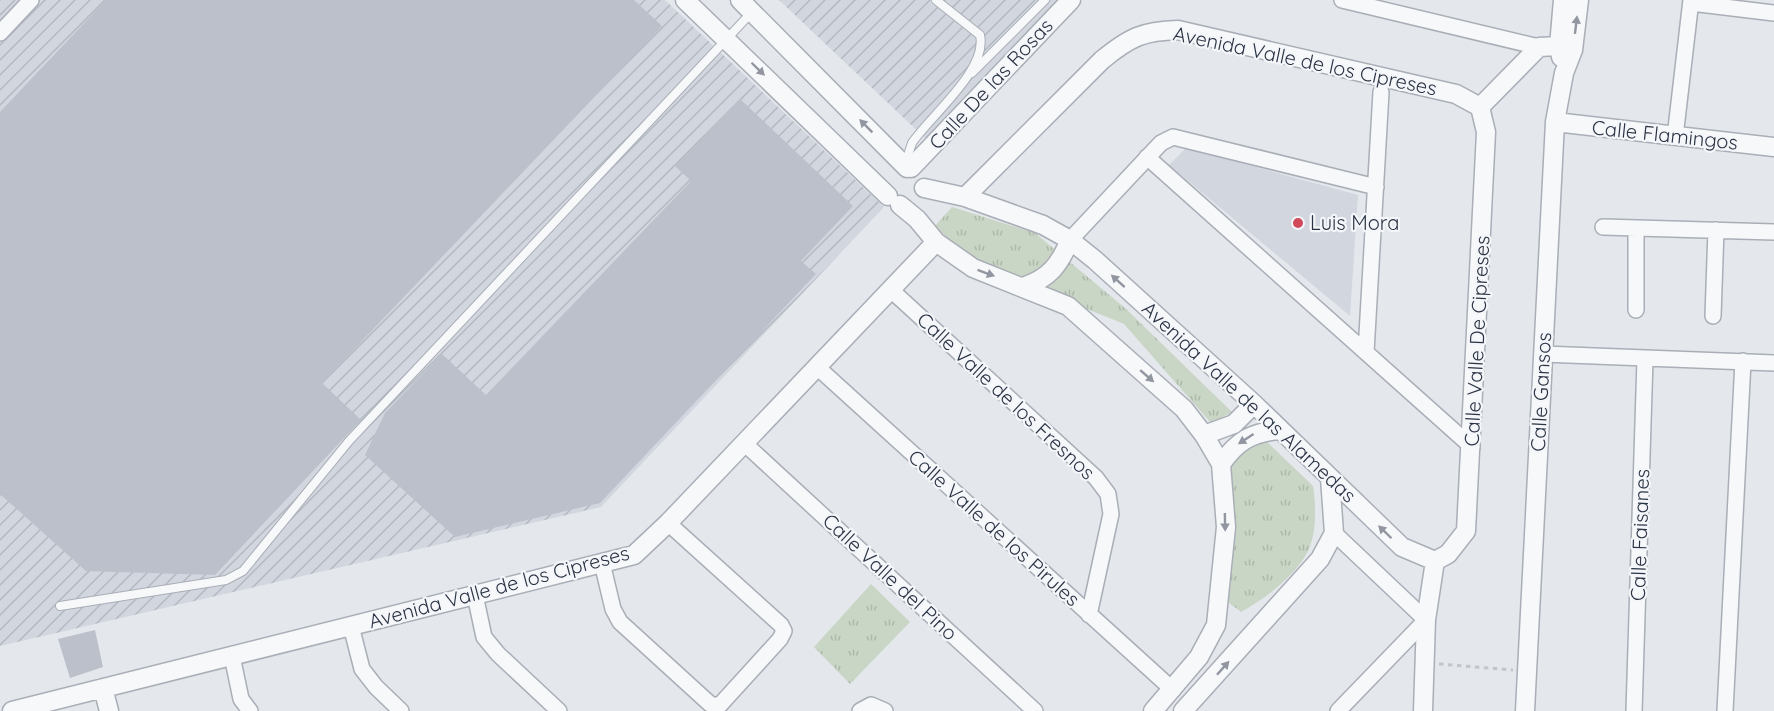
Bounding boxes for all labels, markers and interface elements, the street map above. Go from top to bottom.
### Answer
street label: Calle De las Rosas [923,13,1058,154]
one-way arrow [1571,16,1581,35]
street label: Avenida Valle de los Cipreses [1171,20,1439,101]
one-way arrow [750,62,764,76]
street label: Calle Flamingos [1591,114,1739,155]
one-way arrow [860,119,874,133]
place label: Luis Mora [1310,210,1399,235]
marker: Luis Mora [1291,216,1305,230]
street label: Calle Valle De Cipreses [1458,235,1495,447]
one-way arrow [977,268,995,278]
one-way arrow [1111,275,1126,288]
street label: Avenida Valle de las Alamedas [1137,296,1362,508]
street label: Calle Valle de los Fresnos [912,307,1100,485]
street label: Calle Gansos [1525,332,1556,452]
one-way arrow [1140,369,1155,383]
one-way arrow [1238,433,1254,444]
street label: Calle Valle de los Pirules [903,444,1085,611]
street label: Calle Faisanes [1625,469,1654,601]
street label: Calle Valle del Pino [818,508,963,646]
one-way arrow [1220,513,1230,532]
one-way arrow [1379,525,1393,539]
street label: Avenida Valle de los Cipreses [366,540,632,633]
one-way arrow [1216,660,1230,675]

